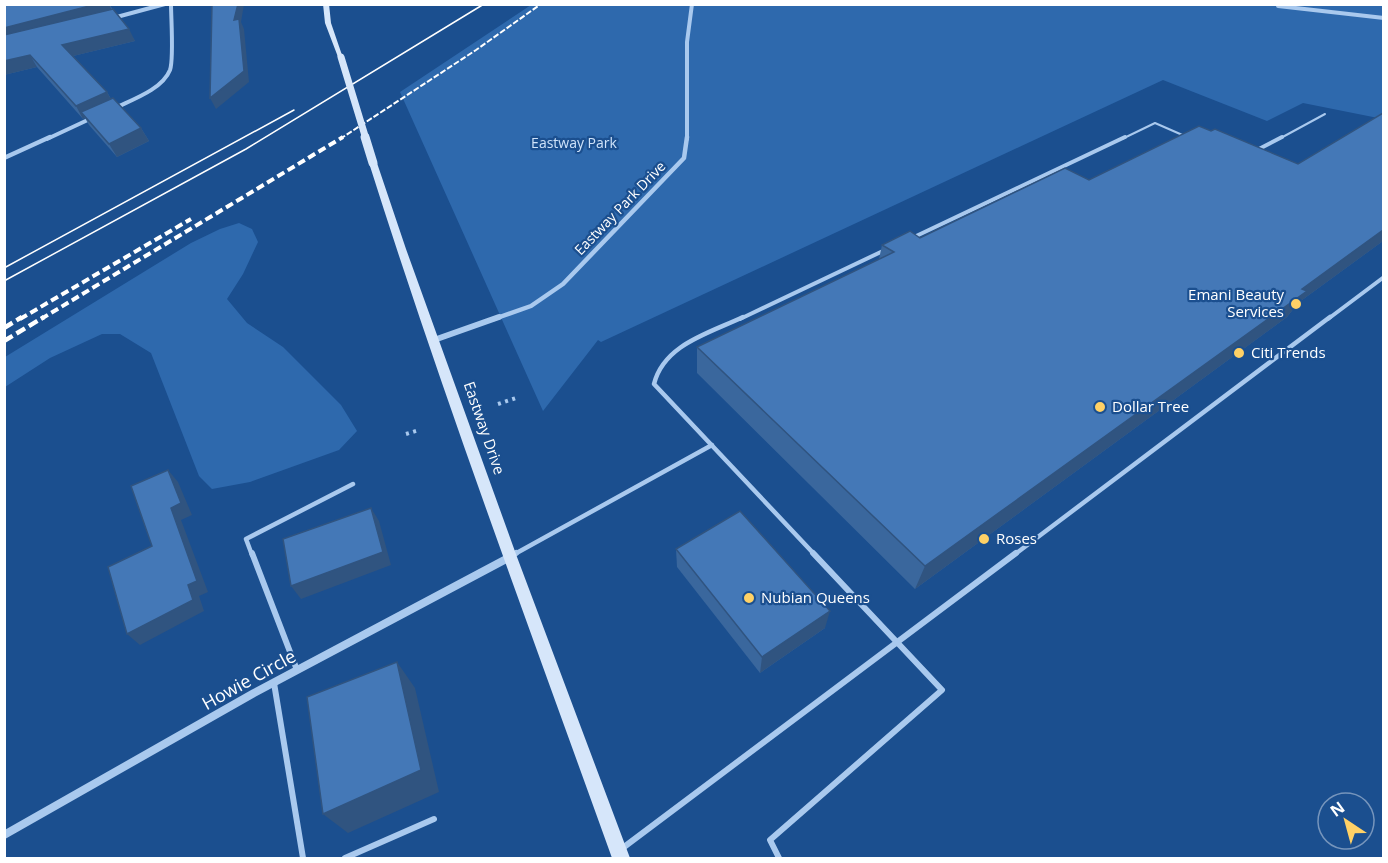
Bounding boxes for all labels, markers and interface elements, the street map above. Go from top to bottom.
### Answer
park label: Eastway Park [531,133,618,152]
street label: Eastway Park Drive [570,156,670,259]
place label: Emani Beauty Services [1188,284,1284,321]
marker: Emani Beauty Services [1289,297,1303,311]
place label: Citi Trends [1251,342,1326,362]
marker: Citi Trends [1232,346,1246,360]
street label: Eastway Drive [460,378,510,477]
place label: Dollar Tree [1112,396,1189,416]
marker: Dollar Tree [1093,400,1107,414]
place label: Roses [996,528,1037,548]
marker: Roses [977,532,991,546]
place label: Nubian Queens [761,587,870,607]
marker: Nubian Queens [742,591,756,605]
street label: Howie Circle [197,643,300,715]
north arrow [1316,791,1376,851]
text: N [1325,796,1349,822]

